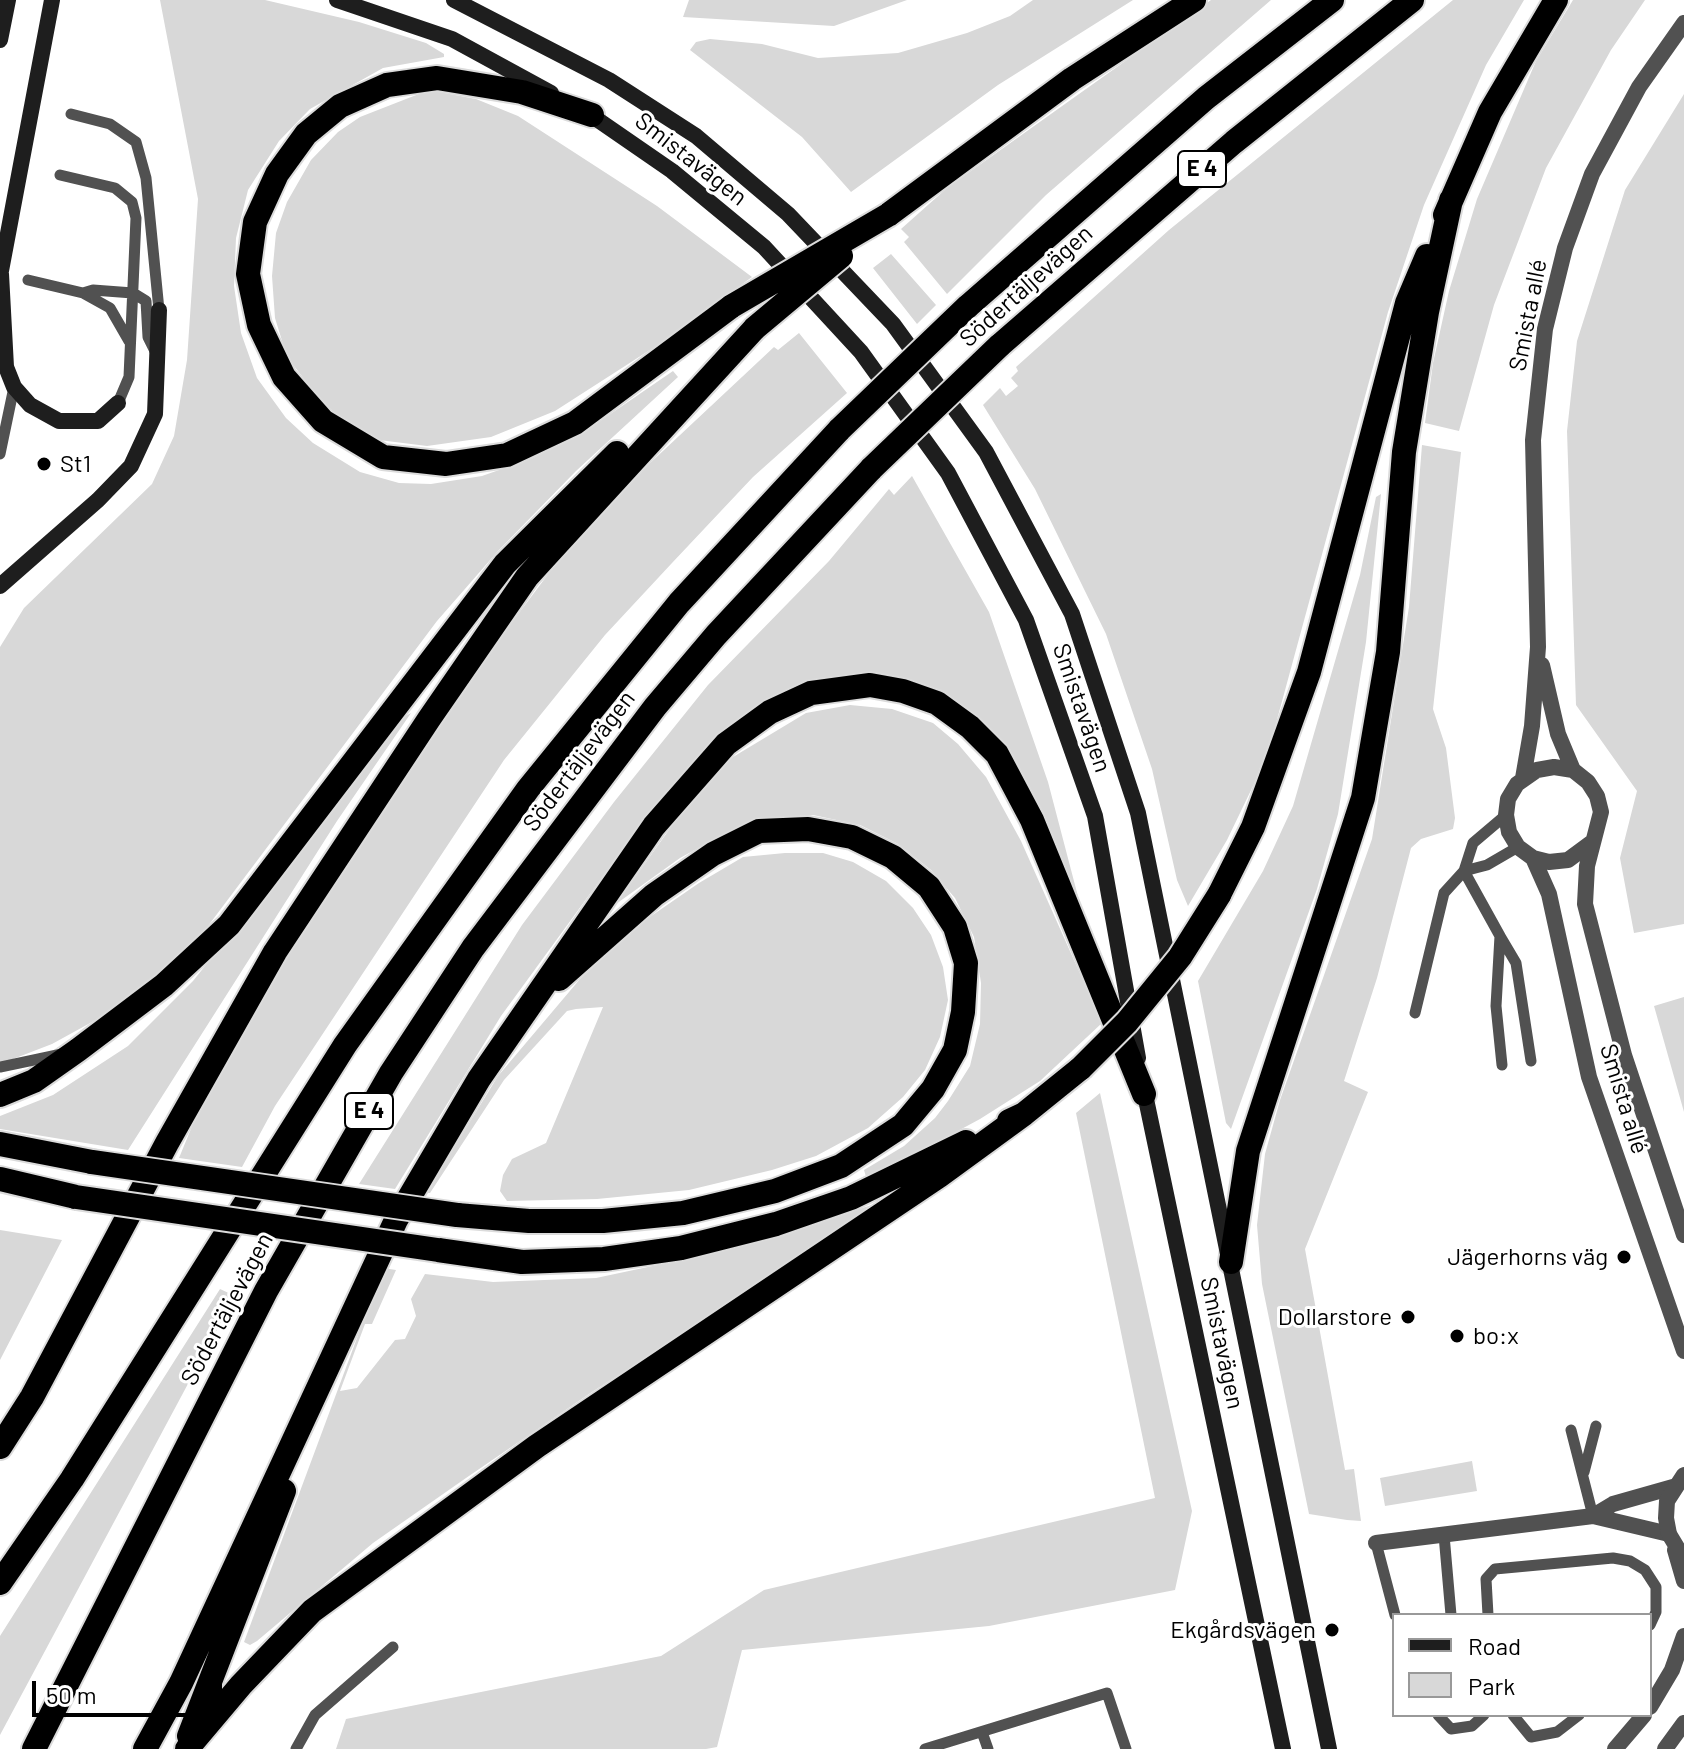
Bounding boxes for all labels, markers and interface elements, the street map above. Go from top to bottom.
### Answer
street label: Smistavägen [629,106,753,212]
road number: E 4 [1178,151,1226,187]
street label: Södertäljevägen [954,219,1098,353]
street label: Smista allé [1503,257,1553,373]
place label: St1 [60,450,91,478]
marker: St1 [35,455,53,473]
street label: Smistavägen [1047,640,1117,776]
street label: Södertäljevägen [517,685,641,837]
street label: Smista allé [1594,1041,1654,1157]
road number: E 4 [345,1093,393,1129]
street label: Södertäljevägen [175,1228,279,1390]
place label: Jägerhorns väg [1447,1243,1608,1271]
marker: Jägerhorns väg [1615,1248,1633,1266]
street label: Smistavägen [1194,1274,1250,1412]
place label: Dollarstore [1278,1303,1392,1331]
marker: Dollarstore [1399,1308,1417,1326]
place label: bo:x [1473,1322,1519,1350]
marker: bo:x [1448,1327,1466,1345]
legend [1392,1613,1652,1717]
place label: Ekgårdsvägen [1170,1616,1316,1644]
marker: Ekgårdsvägen [1323,1621,1341,1639]
text: Road [1468,1631,1521,1660]
scale bar [36,1665,226,1715]
text: Park [1468,1671,1515,1700]
text: 50 m [46,1680,97,1709]

